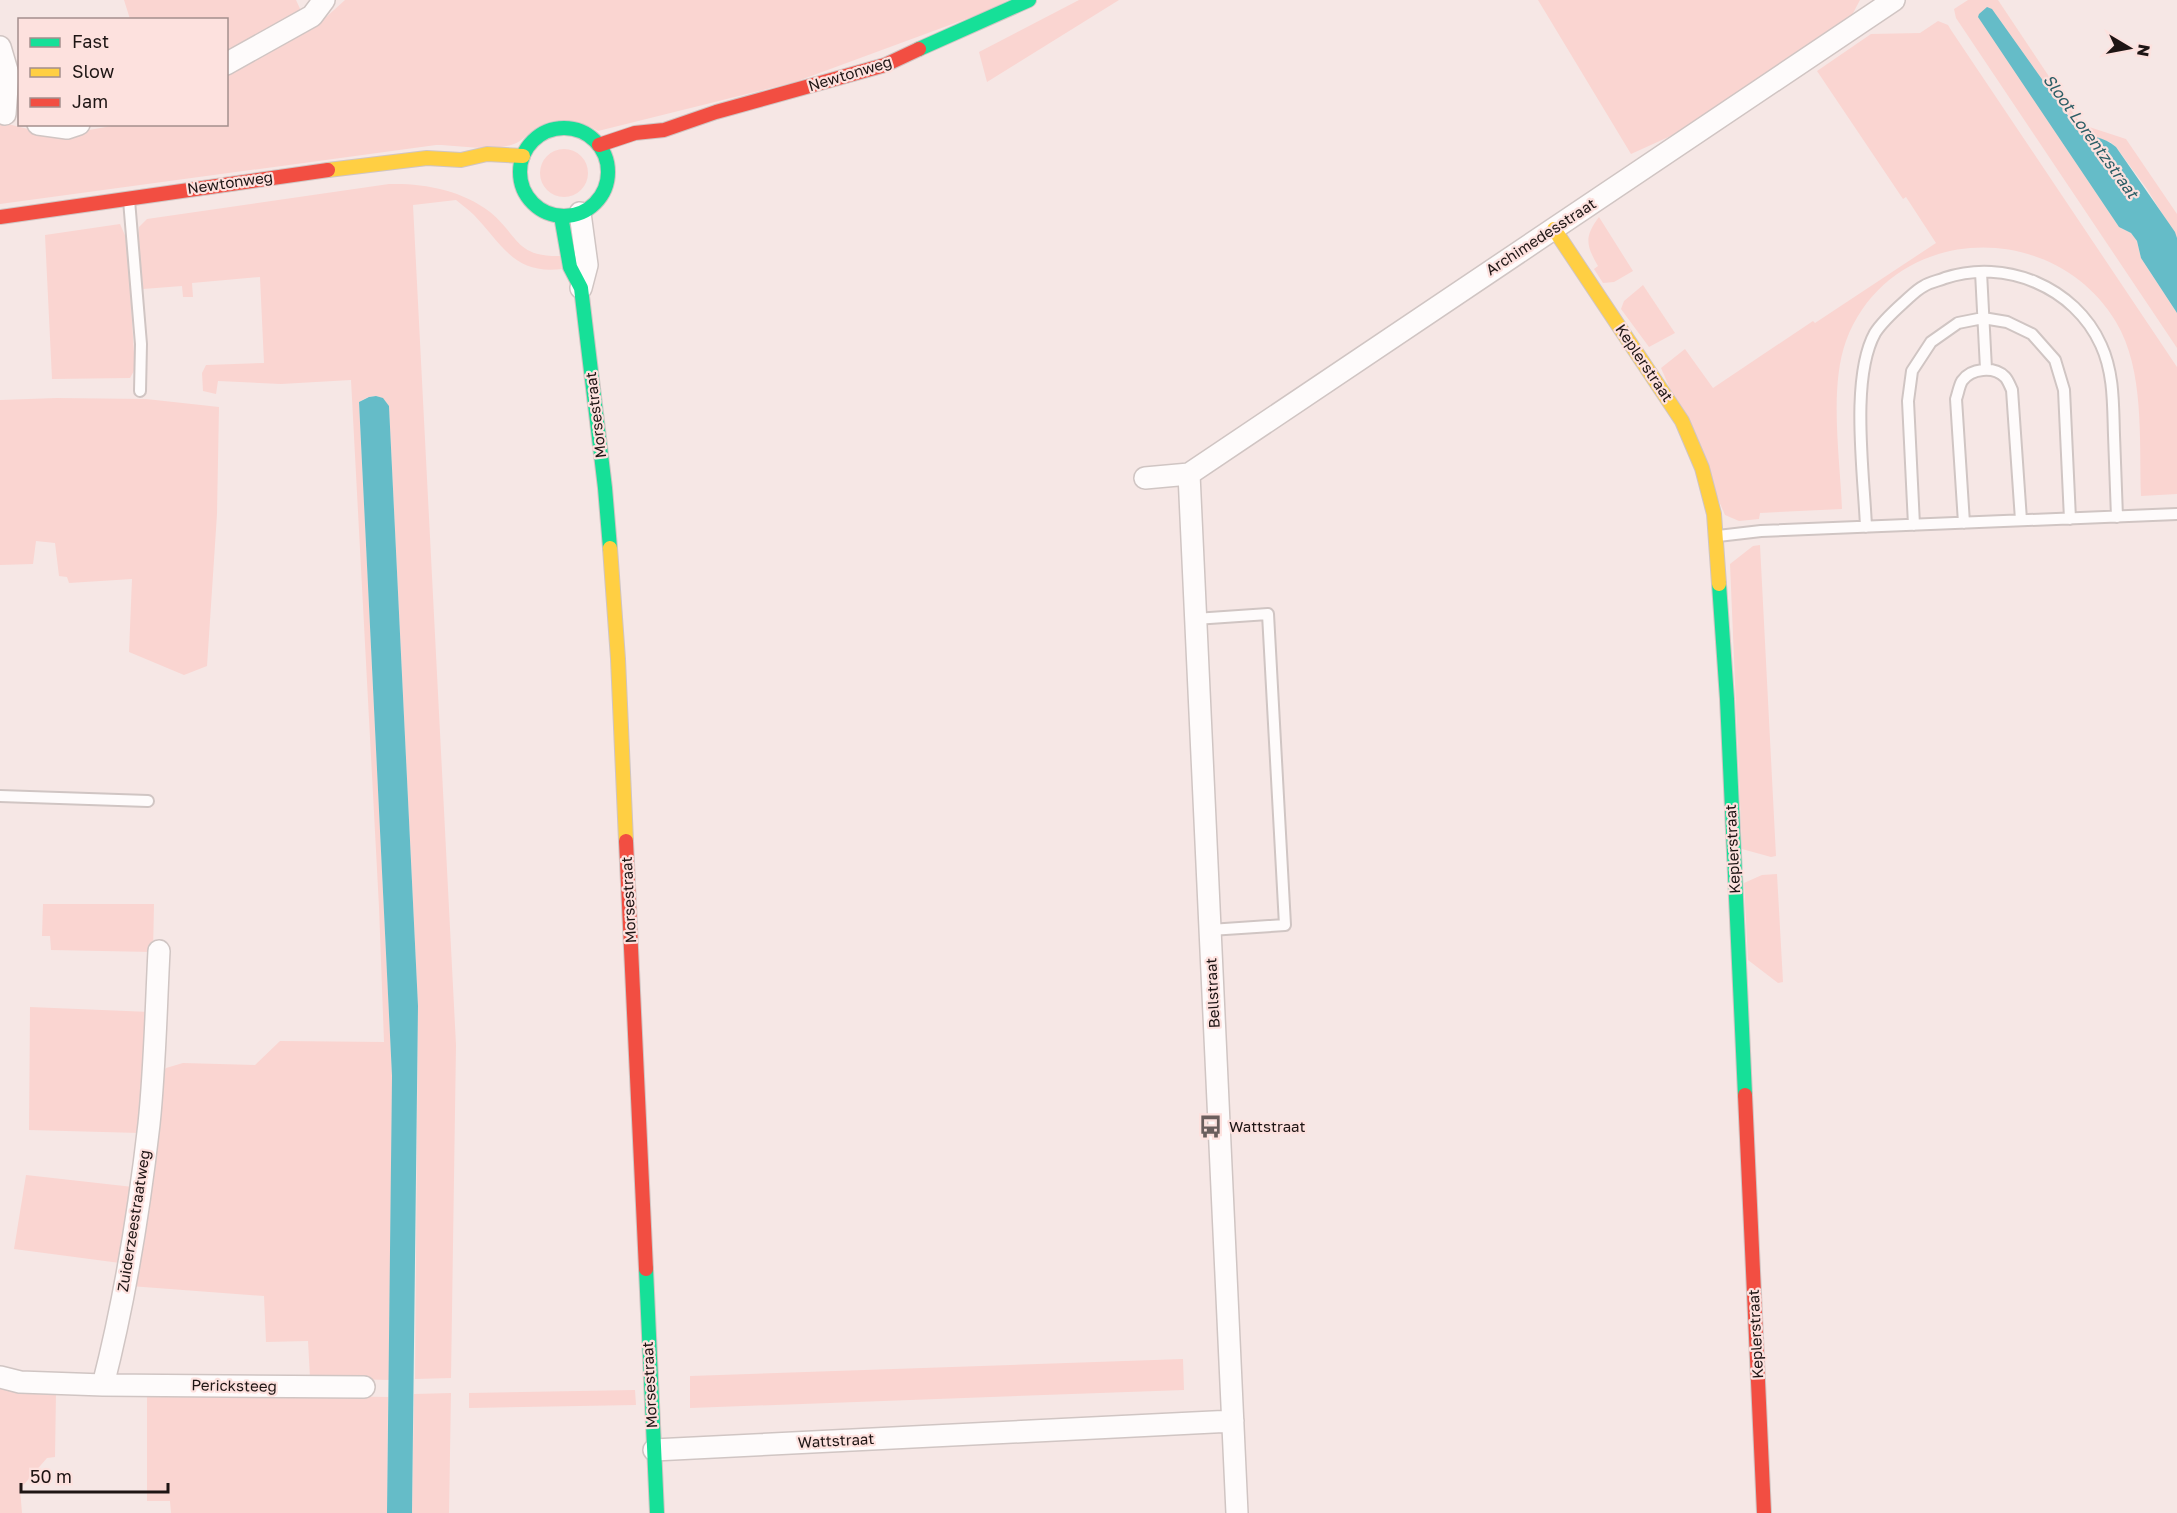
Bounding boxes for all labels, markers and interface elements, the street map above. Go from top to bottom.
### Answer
legend [18,18,228,126]
north arrow [2099,18,2159,78]
text: Fast [72,30,109,52]
text: N [2133,43,2155,58]
street label: Newtonweg [806,52,894,94]
text: Slow [72,60,115,82]
water label: Sloot Lorentzstraat [2039,70,2144,203]
text: Jam [72,90,108,112]
street label: Newtonweg [186,167,274,197]
street label: Archimedesstraat [1482,194,1599,278]
street label: Keplerstraat [1612,320,1677,405]
street label: Morsestraat [581,371,609,459]
street label: Keplerstraat [1721,804,1743,894]
street label: Morsestraat [617,856,639,944]
street label: Bellstraat [1201,957,1223,1029]
bus stop icon: Wattstraat [1198,1114,1224,1140]
place label: Wattstraat [1229,1117,1305,1135]
street label: Zuiderzeestraatweg [113,1149,153,1293]
street label: Keplerstraat [1744,1289,1766,1379]
street label: Morsestraat [638,1341,660,1429]
street label: Pericksteeg [191,1375,277,1395]
street label: Wattstraat [797,1429,875,1451]
scale bar [21,1456,168,1494]
text: 50 m [30,1465,72,1487]

